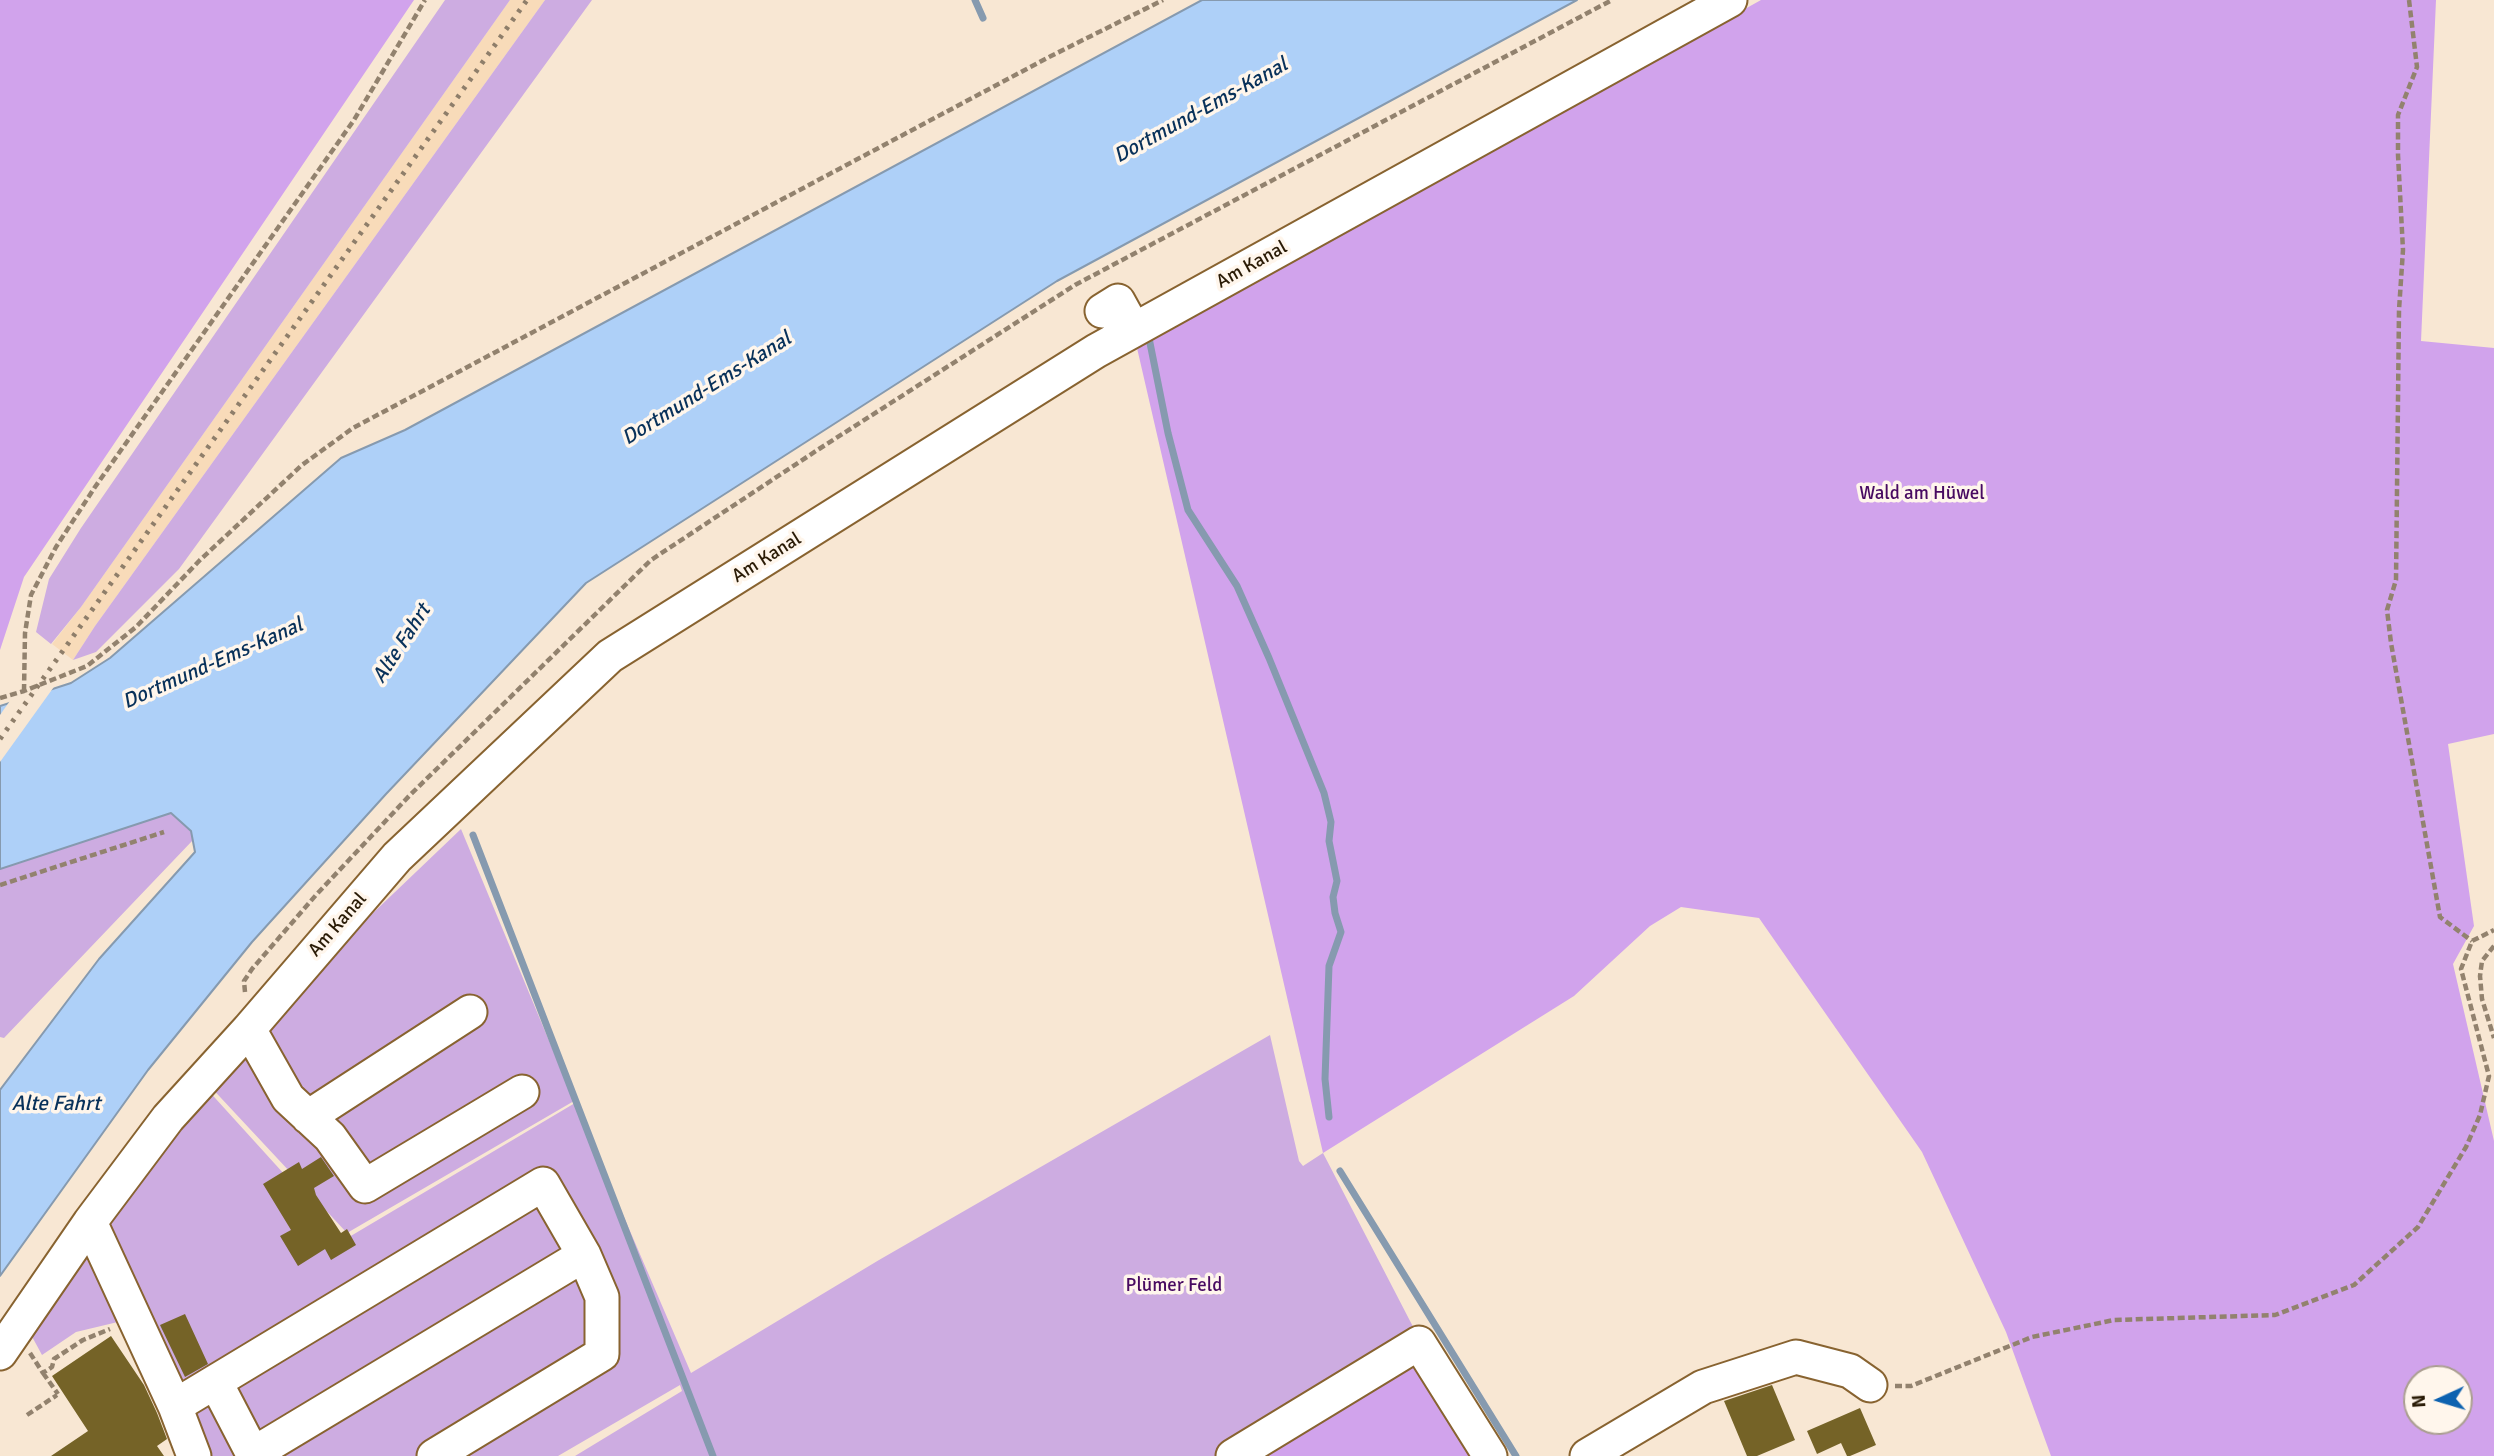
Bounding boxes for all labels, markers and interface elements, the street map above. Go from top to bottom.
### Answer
water label: Dortmund-Ems-Kanal [1110,53,1292,169]
street label: Am Kanal [1213,236,1291,294]
water label: Dortmund-Ems-Kanal [618,327,796,451]
park label: Wald am Hüwel [1859,483,1985,505]
street label: Am Kanal [728,528,806,588]
water label: Alte Fahrt [367,600,437,688]
water label: Dortmund-Ems-Kanal [119,613,307,715]
street label: Am Kanal [304,888,372,962]
water label: Alte Fahrt [12,1091,100,1117]
park label: Plümer Feld [1126,1275,1222,1297]
north arrow [2403,1365,2473,1435]
text: N [2407,1394,2431,1409]

